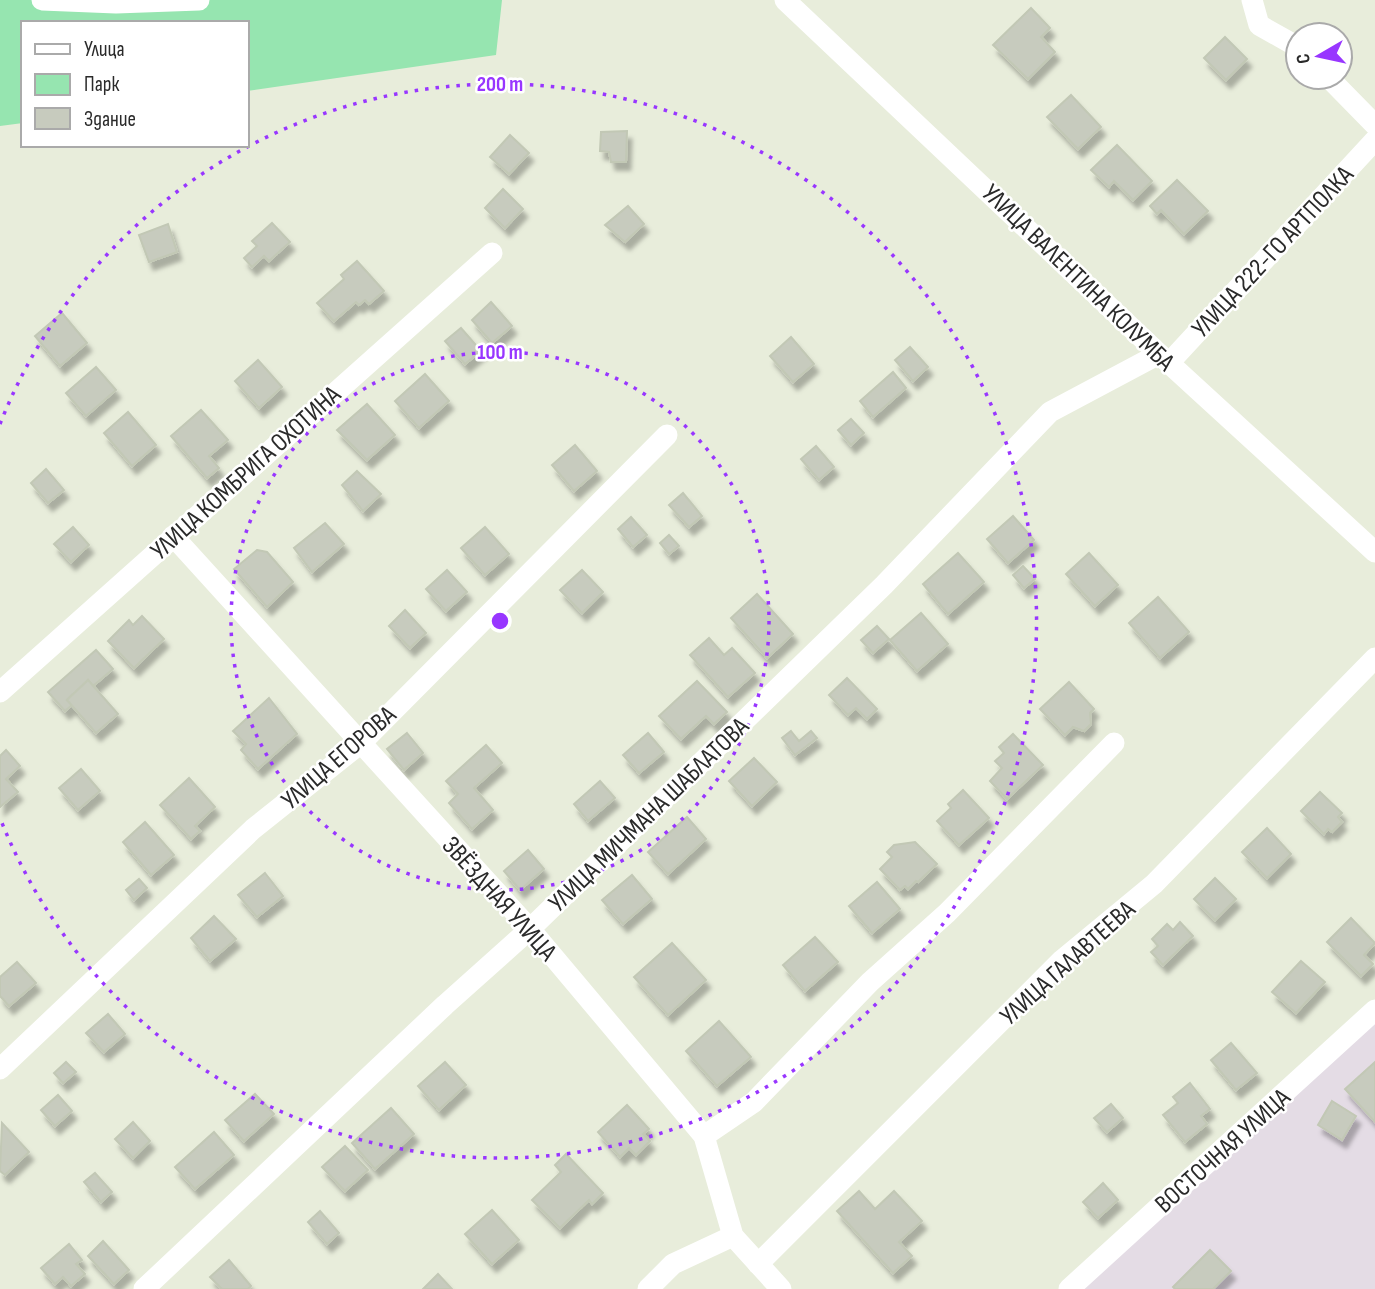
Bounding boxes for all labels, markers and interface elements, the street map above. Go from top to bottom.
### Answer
legend [21,21,248,147]
north arrow [1284,21,1354,91]
text: Улица [84,37,125,62]
text: С [1292,52,1316,65]
text: Парк [84,72,119,97]
text: 200 m [477,72,523,97]
text: Здание [84,107,136,132]
street label: УЛИЦА 222-ГО АРТПОЛКА [1186,159,1361,344]
street label: УЛИЦА ВАЛЕНТИНА КОЛУМБА [975,178,1181,379]
text: 100 m [477,340,523,365]
street label: УЛИЦА КОМБРИГА ОХОТИНА [145,379,348,567]
centre of rings [488,609,512,633]
street label: УЛИЦА ЕГОРОВА [275,699,403,816]
street label: УЛИЦА МИЧМАНА ШАБЛАТОВА [543,711,756,919]
street label: ЗВЁЗДНАЯ УЛИЦА [435,831,563,968]
street label: УЛИЦА ГАЛАВТЕЕВА [994,894,1143,1032]
street label: ВОСТОЧНАЯ УЛИЦА [1149,1082,1298,1220]

